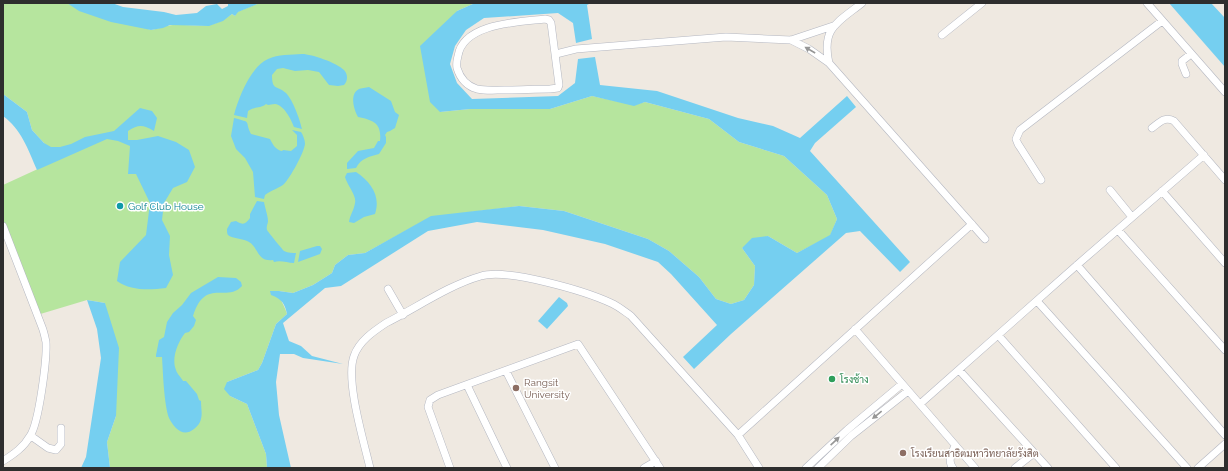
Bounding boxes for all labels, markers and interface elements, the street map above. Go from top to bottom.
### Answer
one-way arrow [804,47,816,54]
marker: Golf Club House [115,201,125,211]
place label: Golf Club House [128,201,204,212]
place label: โรงช้าง [839,373,869,385]
marker: โรงช้าง [827,374,837,384]
place label: Rangsit University [524,377,570,400]
marker: Rangsit University [511,383,521,393]
one-way arrow [872,411,883,419]
one-way arrow [829,437,840,446]
place label: โรงเรียนสาธิตมหาวิทยาลัยรังสิต [910,447,1039,459]
marker: โรงเรียนสาธิตมหาวิทยาลัยรังสิต [898,448,908,458]

